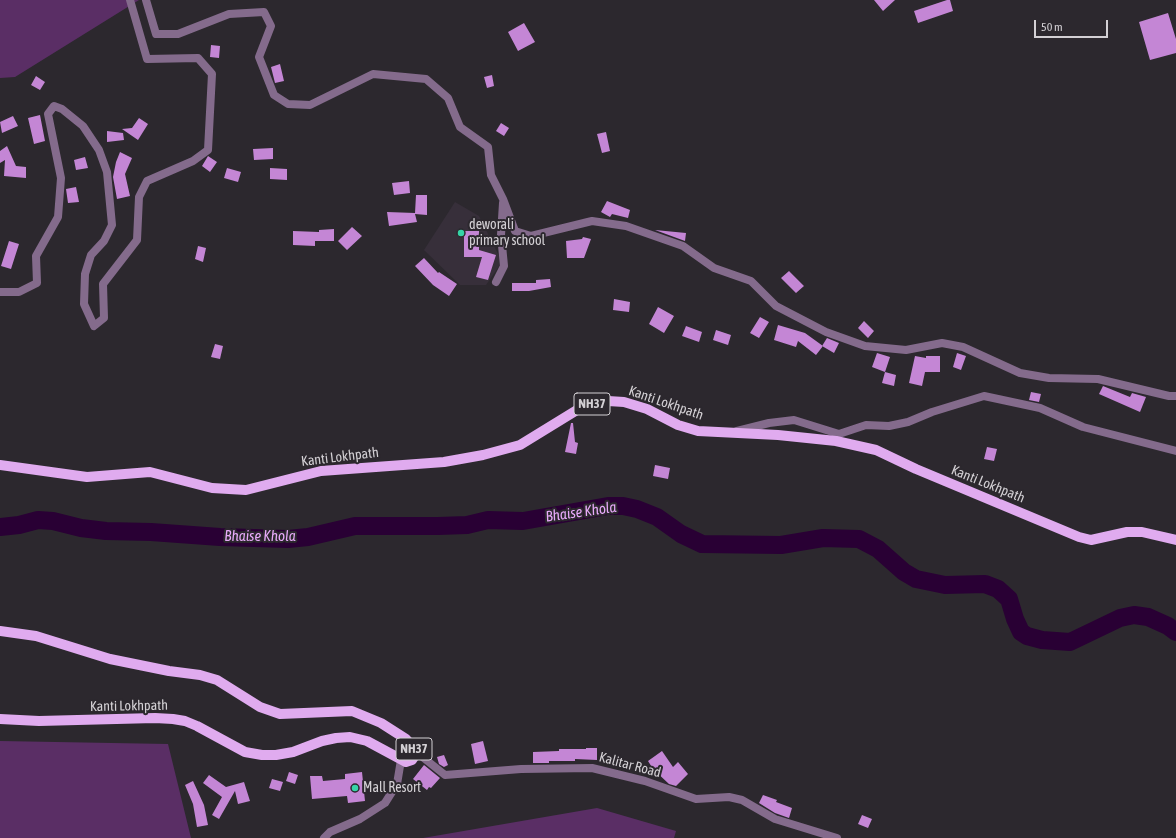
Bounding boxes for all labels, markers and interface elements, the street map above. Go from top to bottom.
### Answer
scale bar [1036,12,1110,38]
text: 50 m [1041,20,1063,34]
place label: deworali primary school [469,217,545,250]
marker: deworali primary school [456,228,466,238]
street label: Kanti Lokhpath [626,382,706,424]
road number: NH37 [574,393,610,415]
street label: Kanti Lokhpath [300,444,380,470]
street label: Kanti Lokhpath [949,462,1027,506]
water label: Bhaise Khola [544,498,618,526]
water label: Bhaise Khola [224,527,296,545]
street label: Kanti Lokhpath [90,697,168,715]
road number: NH37 [396,738,432,760]
street label: Kalitar Road [597,749,663,781]
place label: Mall Resort [363,780,421,796]
marker: Mall Resort [350,783,360,793]

